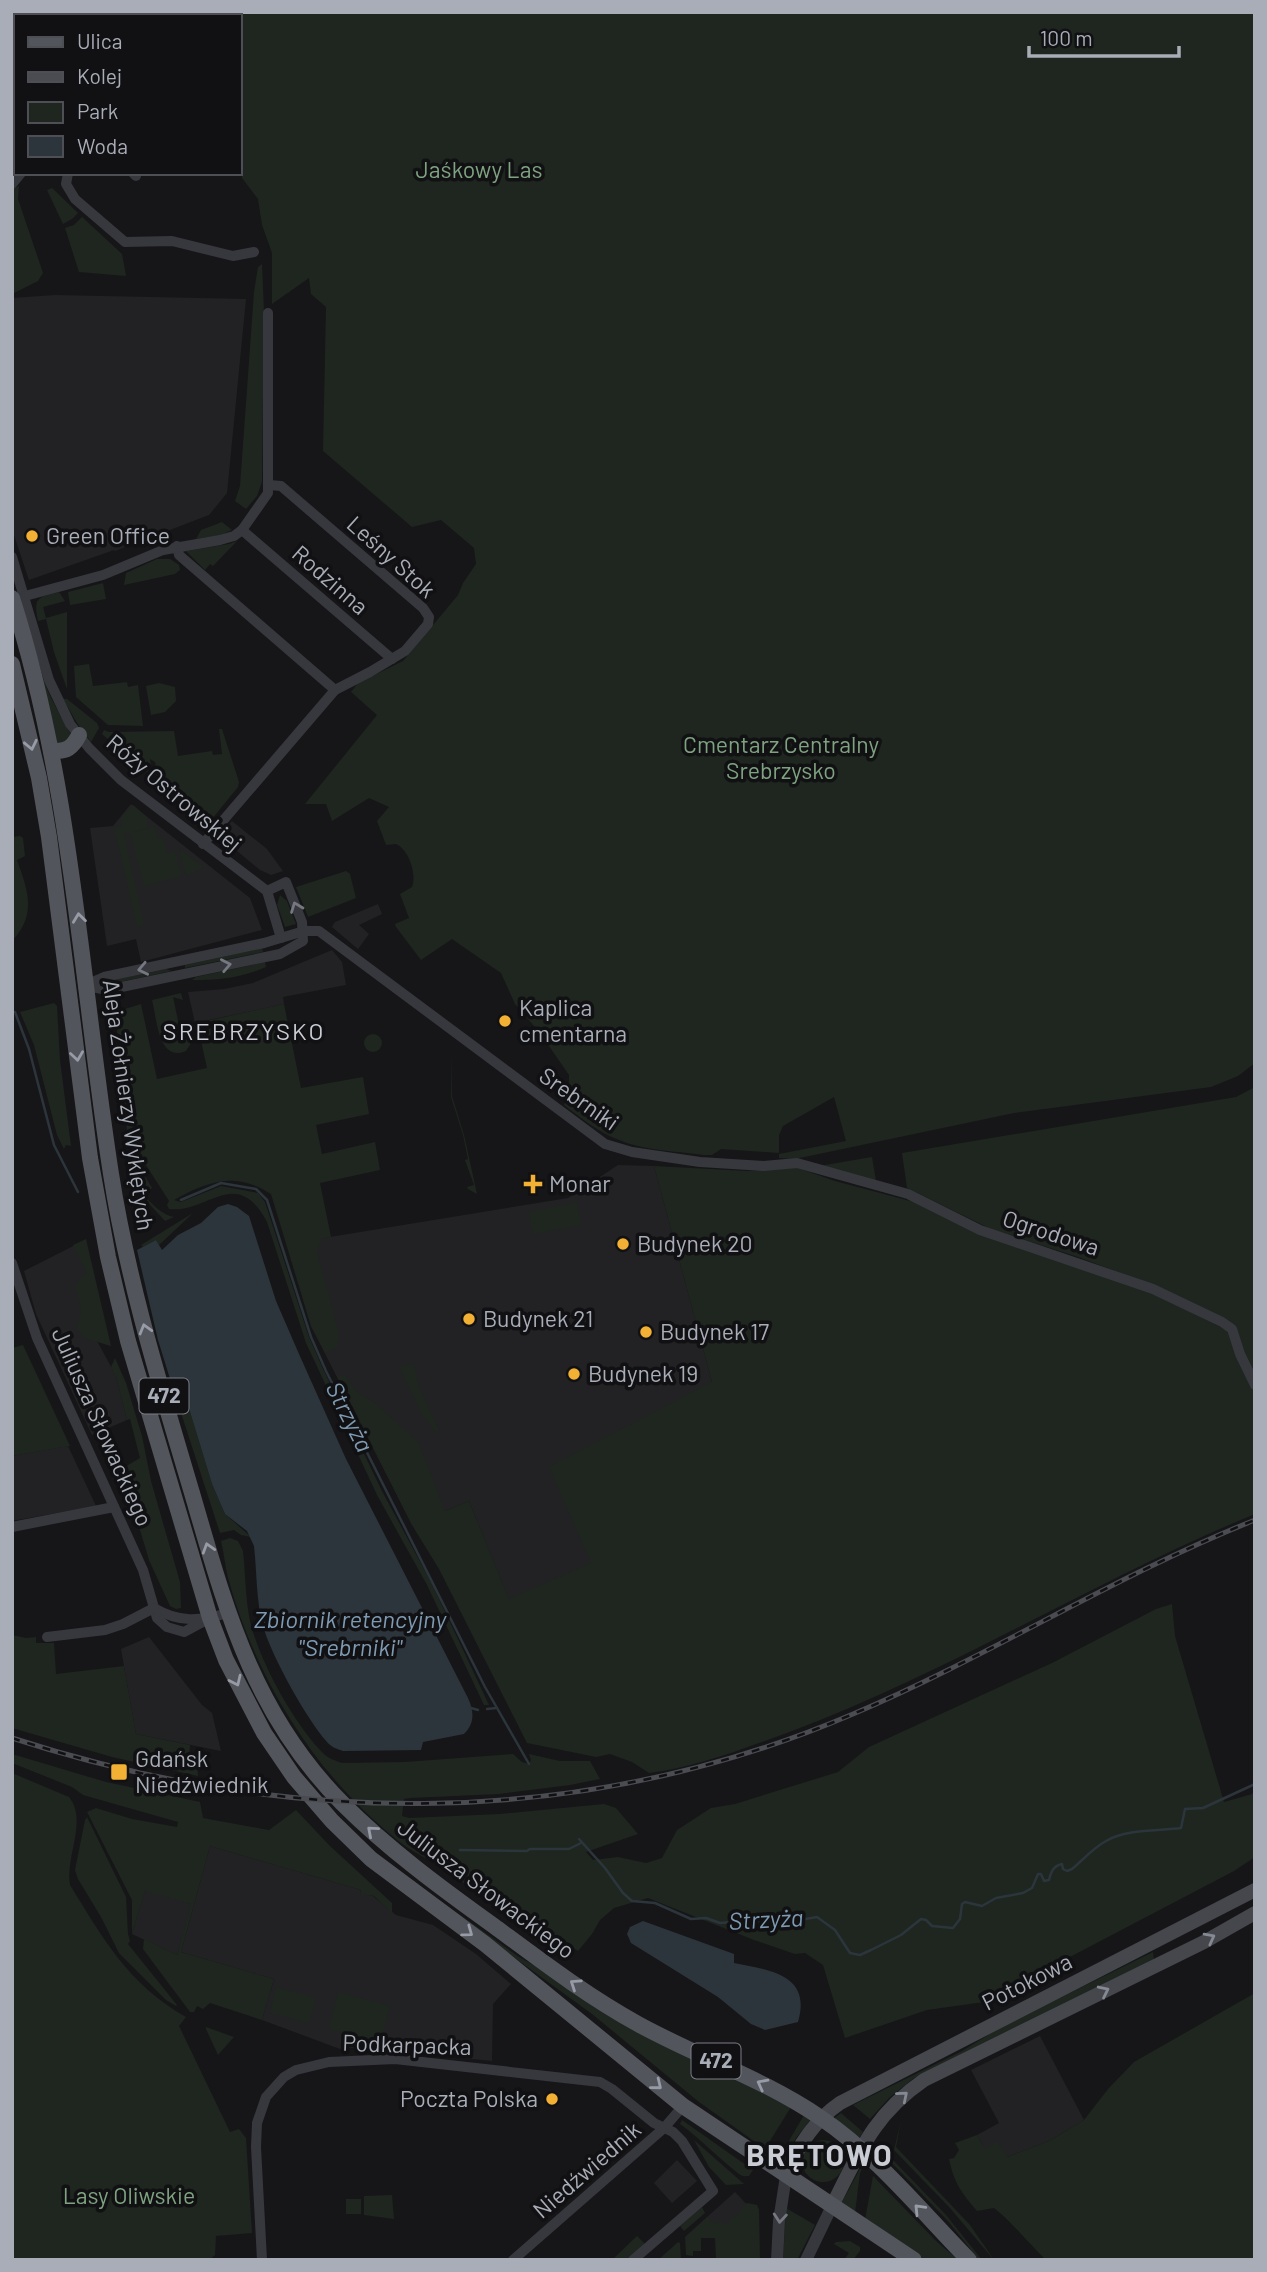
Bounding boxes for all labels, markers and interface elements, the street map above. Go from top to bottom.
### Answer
legend [14,14,242,175]
scale bar [1029,14,1180,58]
text: 100 m [1040,25,1093,50]
text: Ulica [77,28,122,53]
text: Kolej [77,63,122,88]
text: Park [77,98,118,123]
text: Woda [77,133,128,158]
park label: Jaśkowy Las [416,155,542,183]
street label: Leśny Stok [342,509,442,603]
place label: Green Office [46,521,170,549]
marker: Green Office [24,528,40,544]
street label: Rodzinna [287,539,374,620]
street label: Róży Ostrowskiej [101,728,248,857]
park label: Cmentarz Centralny Srebrzysko [683,730,879,784]
one-way arrow [23,739,38,751]
one-way arrow [290,901,304,913]
one-way arrow [71,912,86,924]
one-way arrow [220,958,232,973]
one-way arrow [137,961,149,976]
street label: Aleja Żołnierzy Wyklętych [97,977,160,1232]
place label: Kaplica cmentarna [519,993,627,1047]
marker: Kaplica cmentarna [497,1013,513,1029]
district label: SREBRZYSKO [163,1016,325,1045]
one-way arrow [70,1050,85,1062]
street label: Srebrniki [534,1061,625,1136]
place label: Monar [549,1169,611,1197]
marker: Monar [523,1174,543,1194]
street label: Ogrodowa [999,1203,1103,1261]
place label: Budynek 20 [637,1229,753,1257]
marker: Budynek 20 [615,1236,631,1252]
place label: Budynek 21 [483,1304,593,1332]
marker: Budynek 21 [461,1311,477,1327]
place label: Budynek 17 [660,1317,769,1345]
street label: Juliusza Słowackiego [46,1323,159,1530]
one-way arrow [139,1323,153,1335]
marker: Budynek 17 [638,1324,654,1340]
place label: Budynek 19 [588,1359,698,1387]
marker: Budynek 19 [566,1366,582,1382]
water label: Strzyża [320,1376,380,1456]
road number: 472 [140,1378,188,1414]
one-way arrow [202,1542,217,1554]
water label: Zbiornik retencyjny "Srebrniki" [254,1604,447,1661]
one-way arrow [228,1674,242,1686]
place label: Gdańsk Niedźwiednik [135,1744,269,1798]
marker: Gdańsk Niedźwiednik [109,1762,129,1782]
street label: Juliusza Słowackiego [392,1812,581,1964]
one-way arrow [367,1827,380,1839]
water label: Strzyża [728,1902,804,1935]
one-way arrow [460,1924,473,1936]
one-way arrow [1203,1933,1215,1947]
street label: Potokowa [977,1947,1076,2016]
one-way arrow [570,1980,583,1992]
one-way arrow [1097,1985,1109,1999]
street label: Podkarpacka [342,2028,472,2060]
road number: 472 [692,2044,740,2078]
one-way arrow [650,2076,662,2089]
one-way arrow [757,2078,770,2092]
place label: Poczta Polska [400,2084,538,2112]
marker: Poczta Polska [544,2091,560,2107]
one-way arrow [894,2092,907,2104]
street label: Niedźwiednik [527,2115,646,2224]
district label: BRĘTOWO [746,2136,894,2172]
park label: Lasy Oliwskie [63,2181,195,2209]
one-way arrow [915,2205,927,2217]
one-way arrow [773,2212,788,2223]

